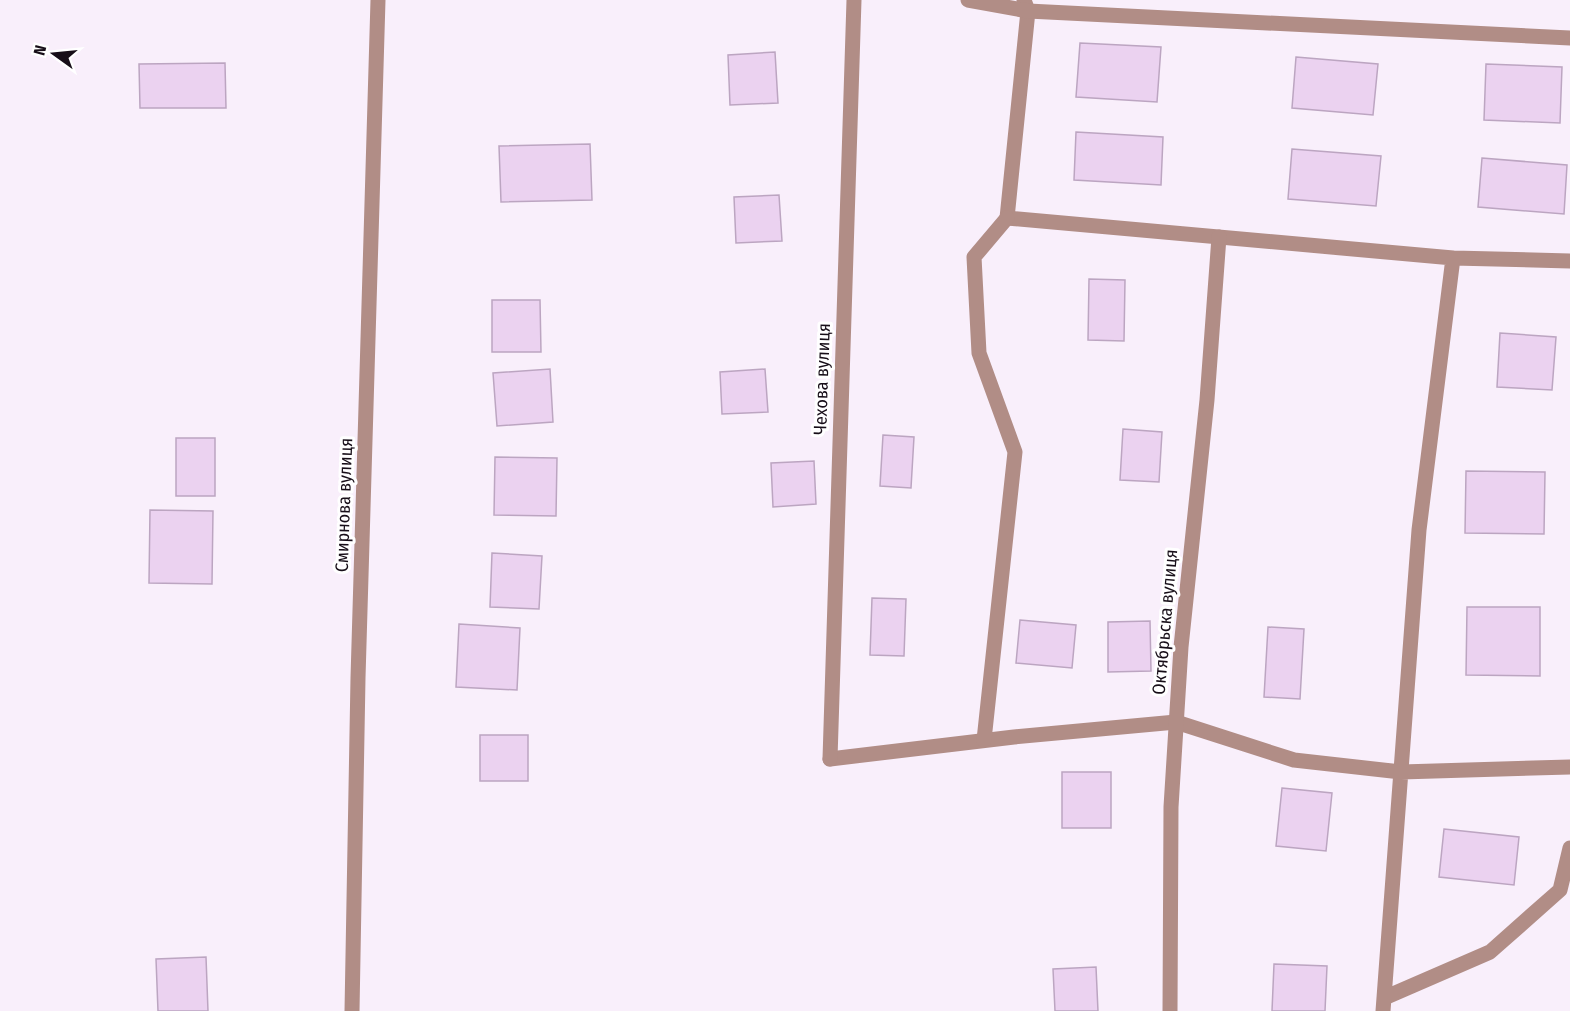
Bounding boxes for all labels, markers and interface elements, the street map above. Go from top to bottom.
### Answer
north arrow [24,24,84,84]
text: N [30,43,50,57]
street label: Чехова вулиця [809,323,835,435]
street label: Смирнова вулиця [331,437,357,573]
street label: Октябрьска вулиця [1148,548,1182,696]

